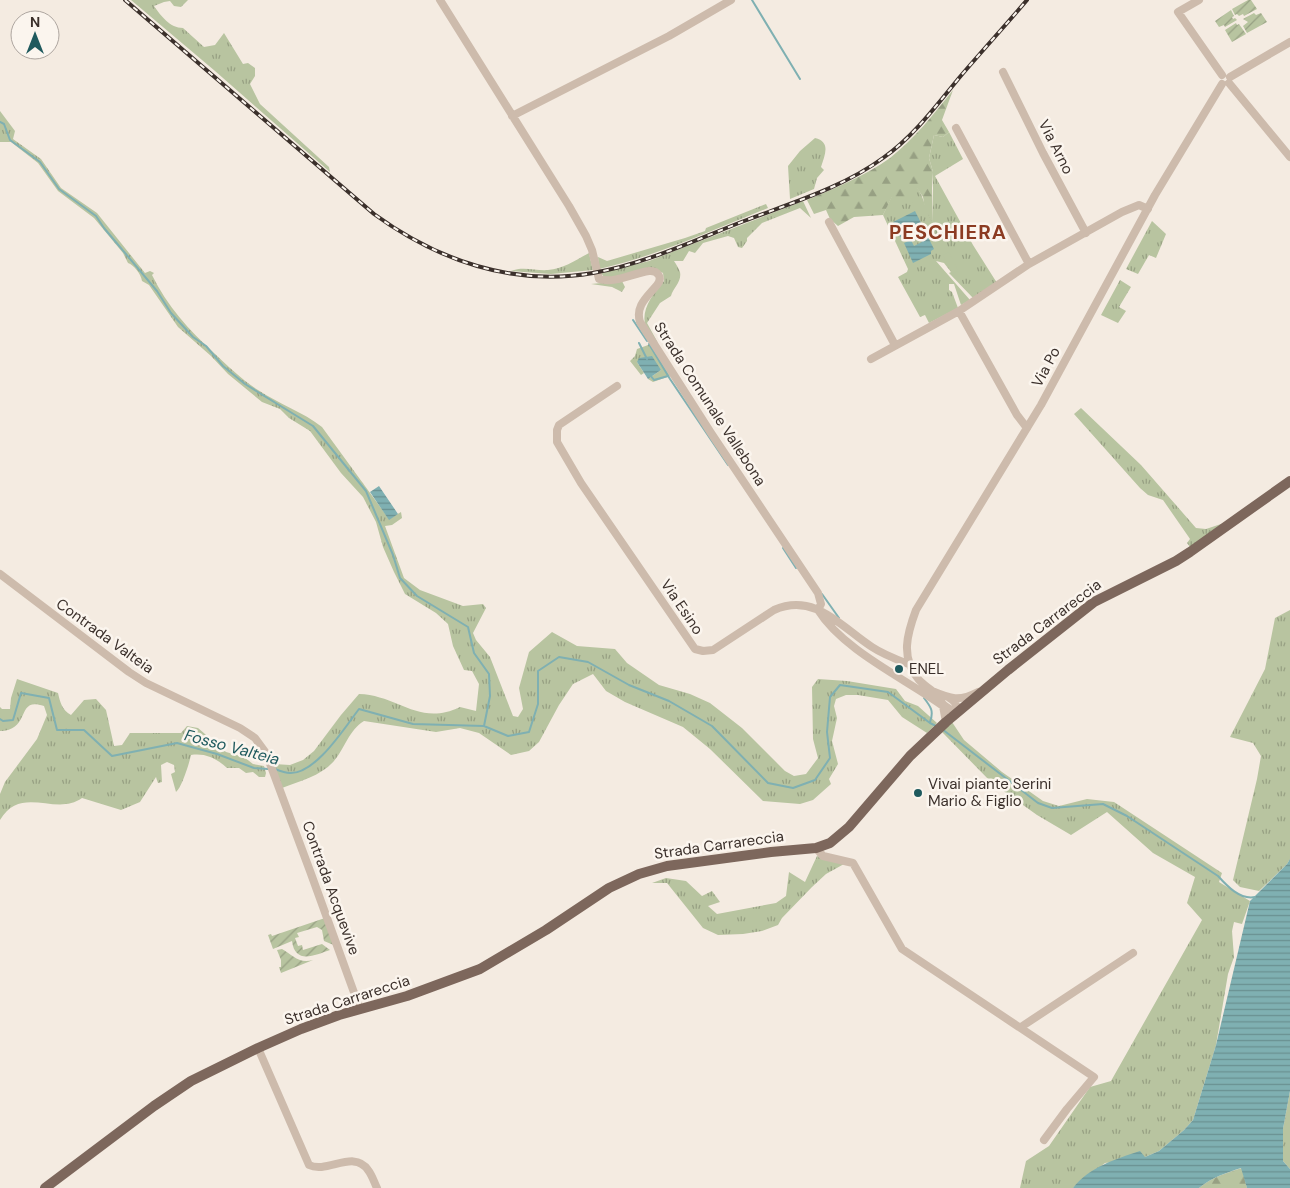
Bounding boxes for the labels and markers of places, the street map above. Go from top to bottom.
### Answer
place label: ENEL [909,659,944,679]
marker: ENEL [893,663,905,675]
place label: Vivai piante Serini Mario & Figlio [928,774,1051,811]
marker: Vivai piante Serini Mario & Figlio [912,787,924,799]

